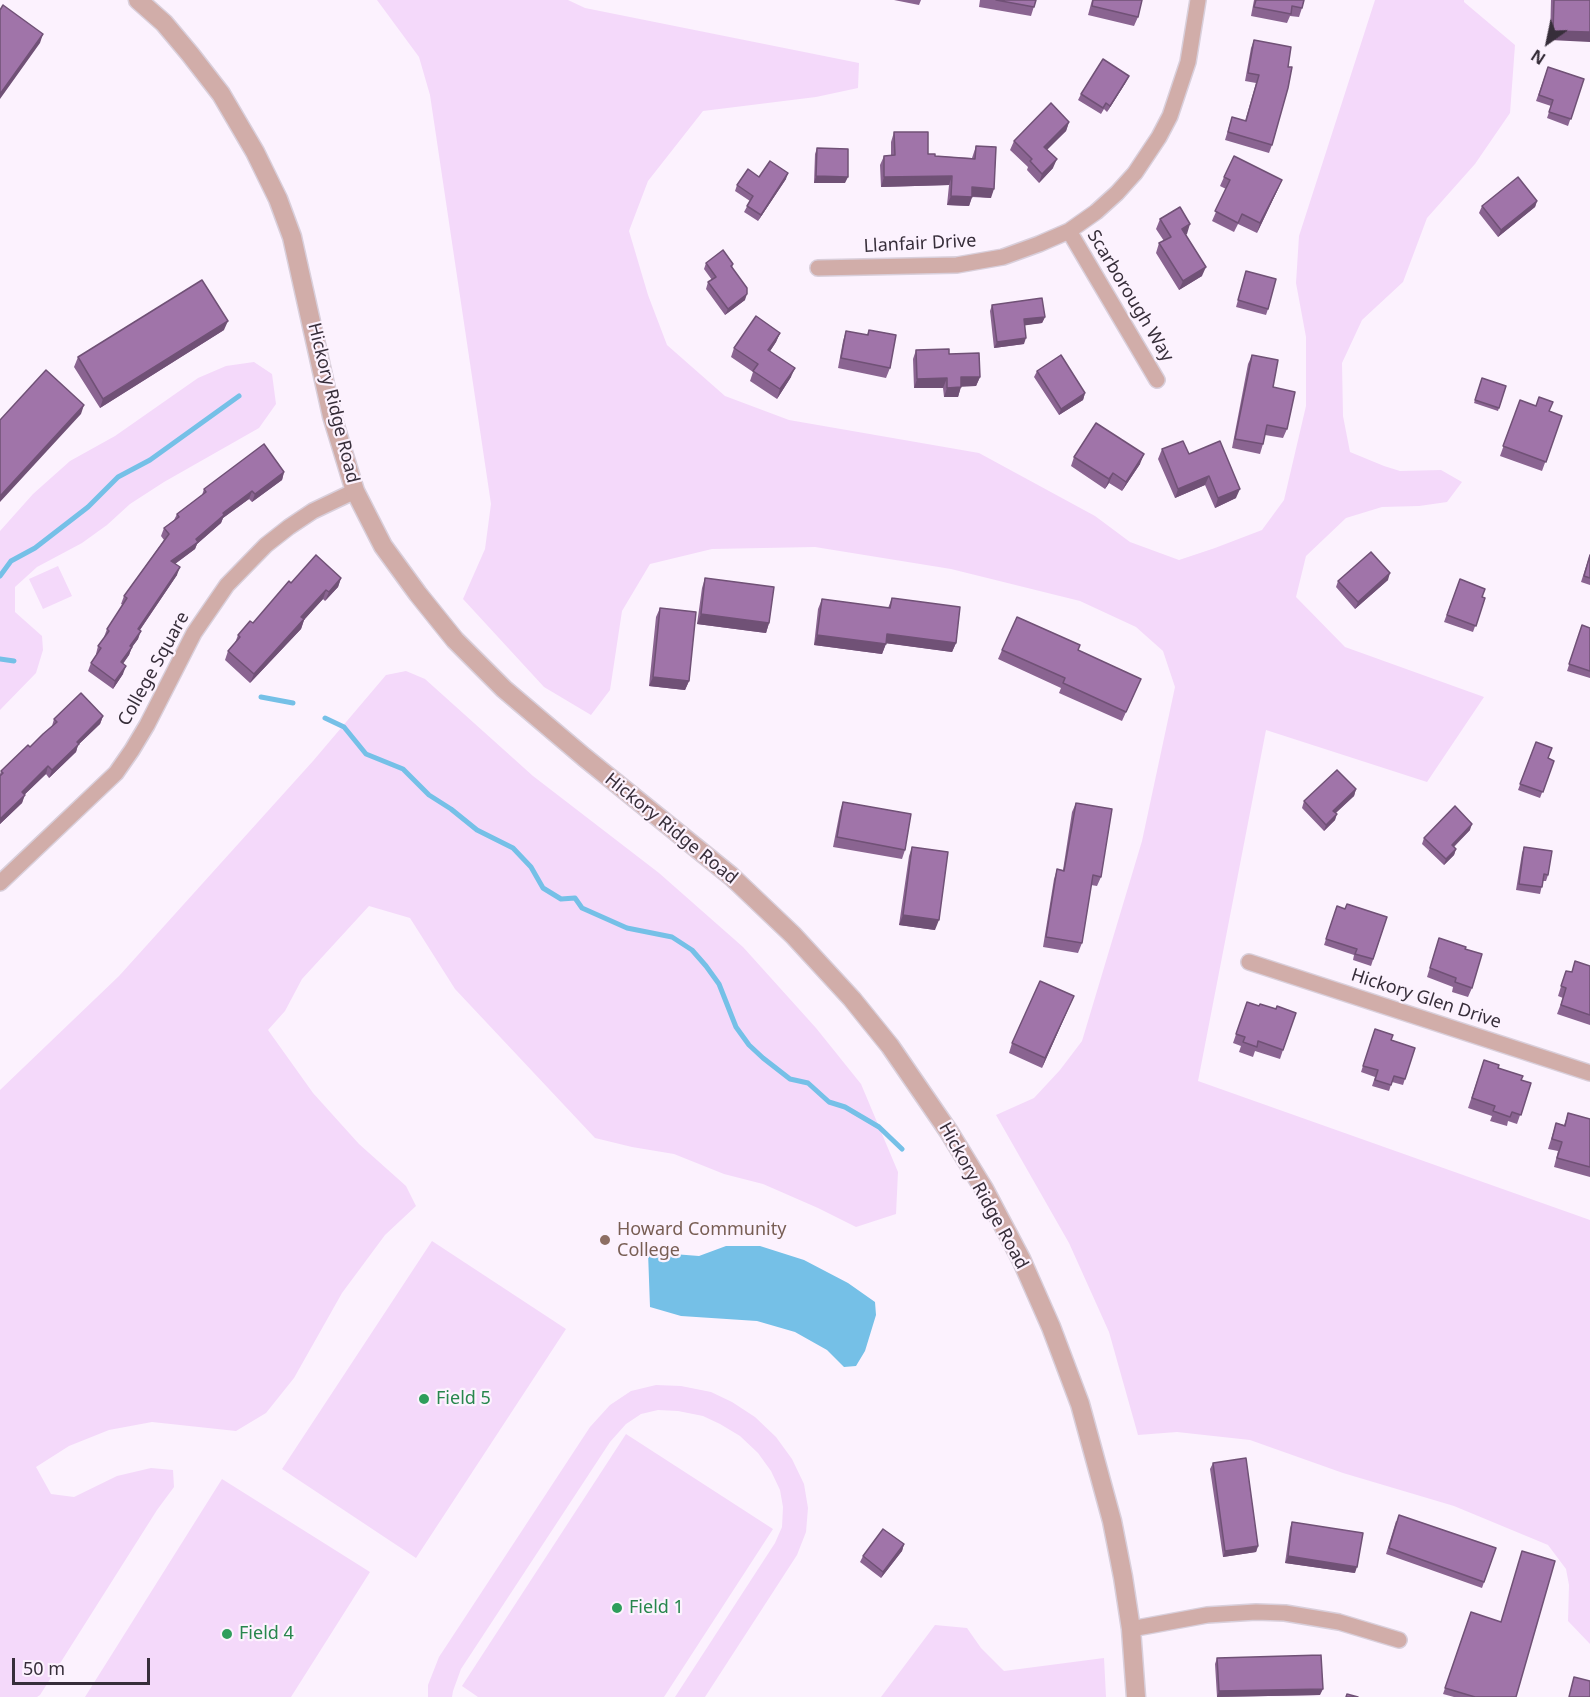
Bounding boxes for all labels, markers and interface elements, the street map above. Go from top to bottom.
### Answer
north arrow [1518,12,1578,72]
text: N [1527,44,1550,70]
street label: Scarborough Way [1082,226,1178,366]
street label: Llanfair Drive [863,230,977,258]
street label: Hickory Ridge Road [303,321,363,485]
street label: College Square [114,608,194,730]
street label: Hickory Ridge Road [600,769,742,889]
street label: Hickory Glen Drive [1348,965,1504,1033]
street label: Hickory Ridge Road [934,1119,1032,1273]
place label: Howard Community College [617,1219,786,1262]
marker: Howard Community College [598,1233,612,1247]
place label: Field 5 [436,1388,491,1410]
marker: Field 5 [417,1392,431,1406]
place label: Field 1 [629,1597,684,1619]
marker: Field 1 [610,1601,624,1615]
place label: Field 4 [239,1623,294,1645]
marker: Field 4 [220,1627,234,1641]
scale bar [15,1646,153,1684]
text: 50 m [23,1656,65,1680]

